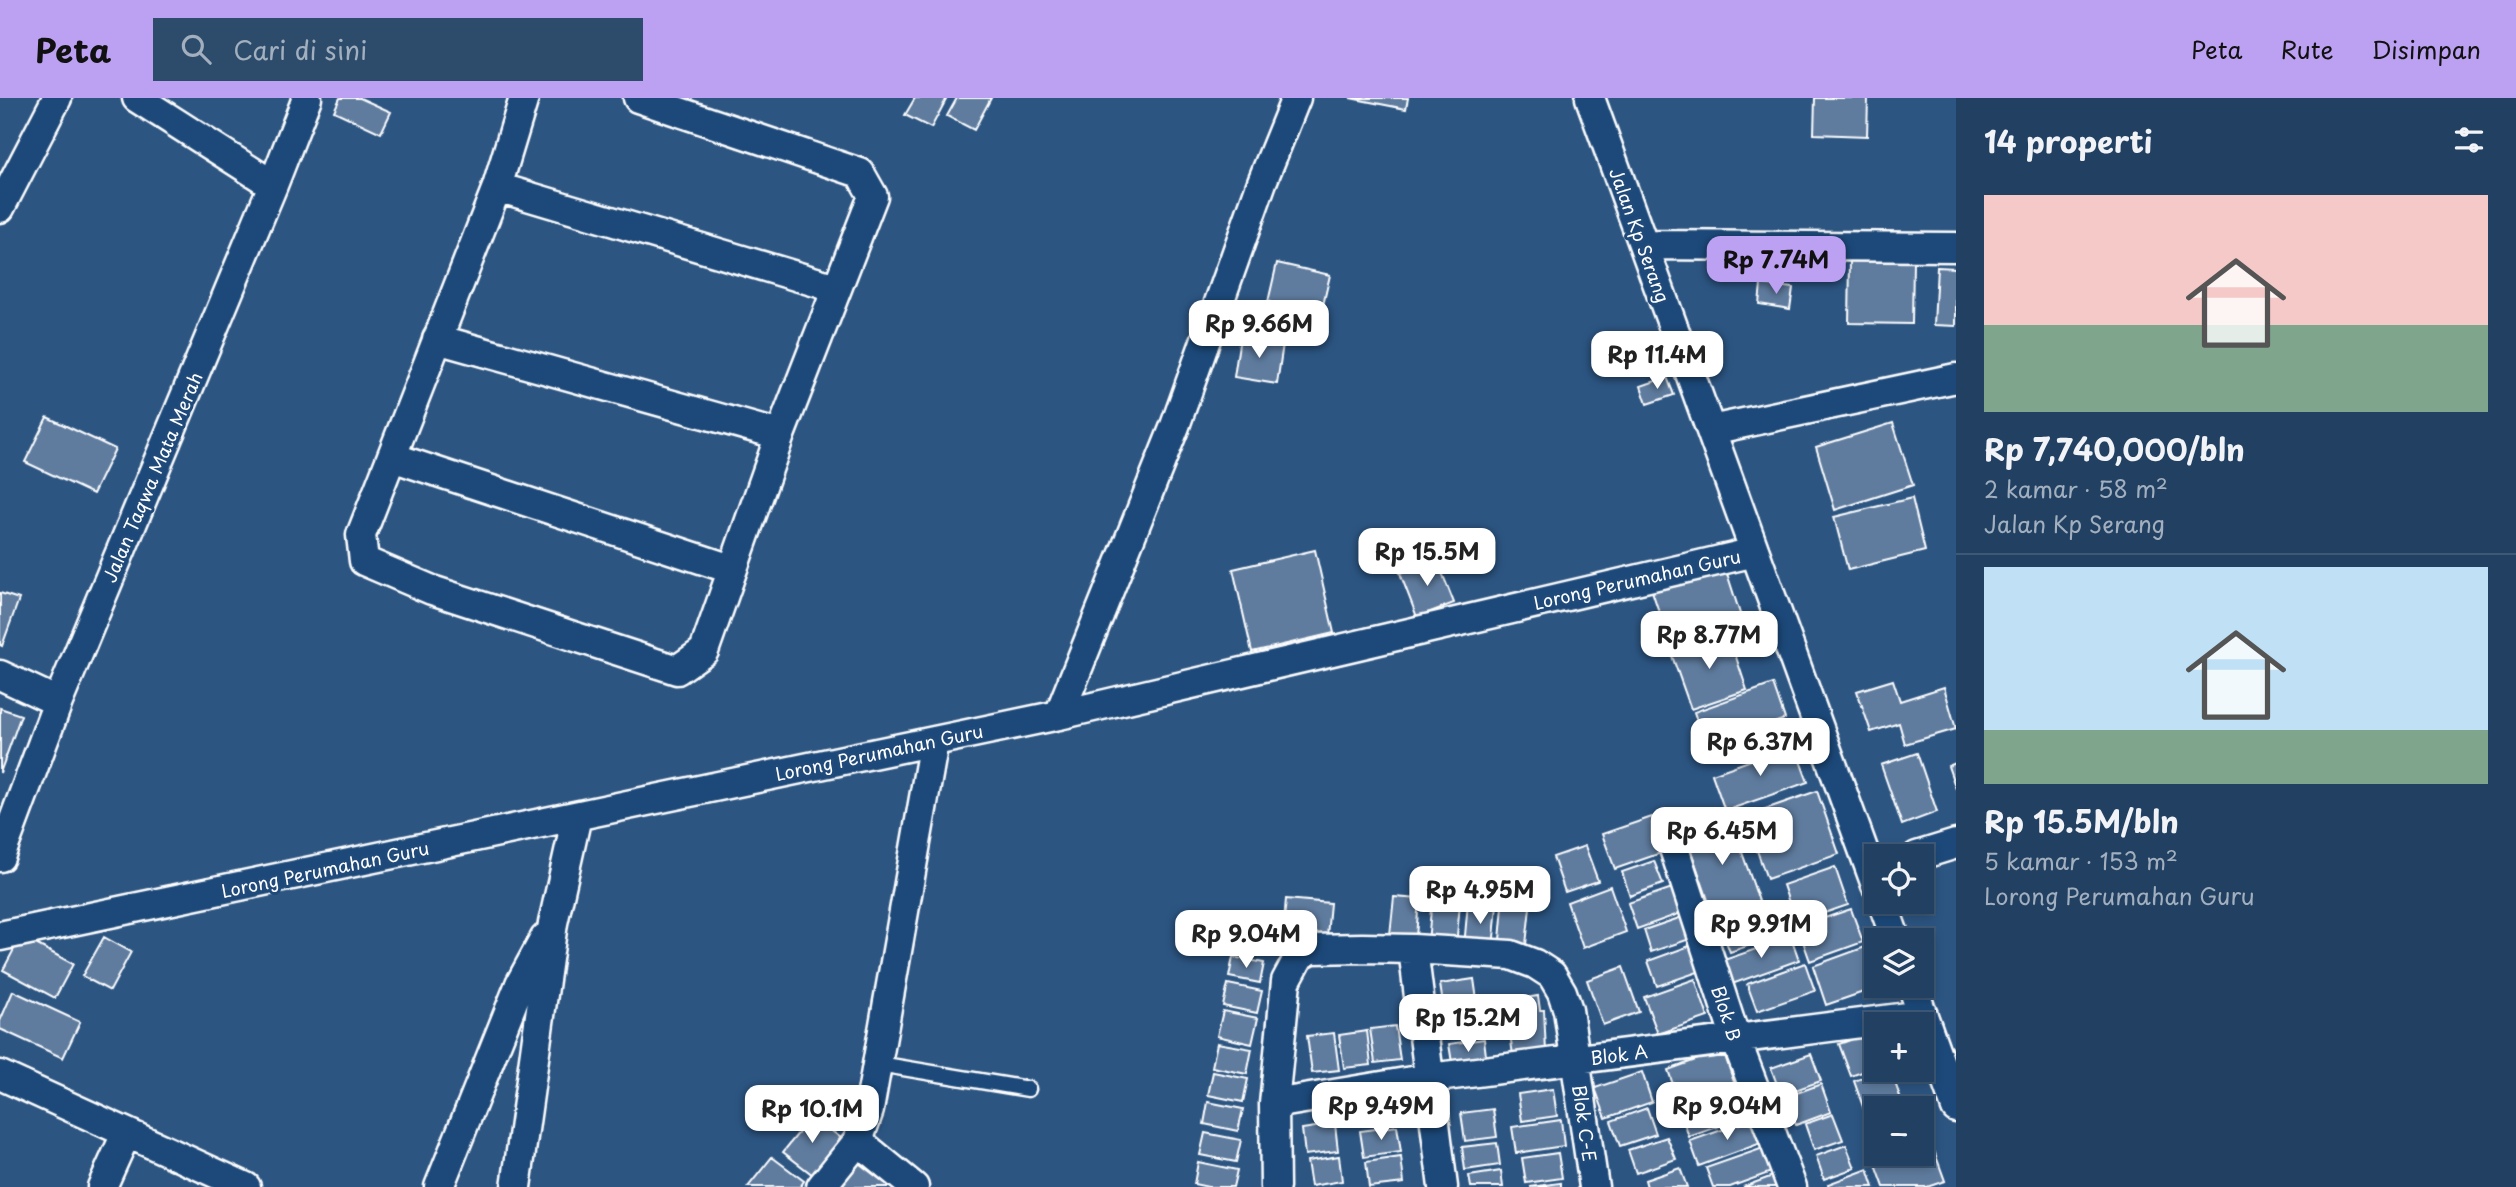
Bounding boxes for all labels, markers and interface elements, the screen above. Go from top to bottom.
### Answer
search box [153,18,643,81]
text: Peta [35,24,111,74]
icon: search [177,30,215,68]
text: Cari di sini [233,30,367,69]
text: Peta [2191,31,2243,67]
text: Rute [2281,31,2333,67]
text: Disimpan [2371,31,2481,67]
text: 14 properti [1984,118,2152,163]
icon: filters [2450,121,2488,159]
street label: Jalan Kp Serang [1603,164,1677,306]
pin: Rp 7.74M [1704,236,1848,296]
icon: home [2173,240,2299,366]
text: Rp 7.74M [1723,241,1829,276]
pin: Rp 9.66M [1187,300,1331,360]
text: Rp 9.66M [1205,305,1313,340]
pin: Rp 11.4M [1585,331,1729,391]
text: Rp 11.4M [1607,336,1707,371]
street label: Jalan Taqwa Mata Merah [95,368,209,586]
text: Rp 7,740,000/bln [1984,426,2245,471]
text: 2 kamar · 58 m² [1984,471,2168,506]
text: Jalan Kp Serang [1984,506,2165,541]
pin: Rp 15.5M [1355,528,1499,588]
text: Rp 15.5M [1374,533,1480,568]
street label: Lorong Perumahan Guru [1531,542,1743,616]
pin: Rp 8.77M [1637,612,1781,671]
icon: home [2173,612,2299,738]
text: Rp 8.77M [1657,616,1761,651]
street label: Lorong Perumahan Guru [773,717,985,787]
pin: Rp 6.37M [1688,718,1832,778]
text: Rp 6.37M [1707,723,1813,758]
text: Rp 15.5M/bln [1984,798,2179,843]
pin: Rp 6.45M [1650,808,1794,867]
text: Rp 6.45M [1667,812,1777,847]
street label: Lorong Perumahan Guru [219,834,431,904]
text: 5 kamar · 153 m² [1984,843,2178,878]
map controls [1864,844,1934,1166]
button: locate [1864,844,1934,914]
pin: Rp 4.95M [1408,866,1552,926]
text: Rp 4.95M [1425,871,1535,906]
text: Lorong Perumahan Guru [1984,878,2255,913]
pin: Rp 9.91M [1689,900,1833,960]
text: Rp 9.91M [1710,905,1812,940]
pin: Rp 9.04M [1174,910,1318,970]
text: Rp 9.04M [1191,915,1301,950]
button: layers [1864,928,1934,998]
street label: Blok B [1705,982,1749,1044]
pin: Rp 15.2M [1396,995,1540,1054]
text: Rp 15.2M [1415,999,1521,1034]
button: + [1864,1012,1934,1082]
street label: Blok A [1589,1037,1649,1071]
pin: Rp 9.49M [1309,1082,1453,1142]
pin: Rp 9.04M [1655,1082,1799,1142]
street label: Blok C-E [1566,1083,1604,1163]
pin: Rp 10.1M [740,1086,884,1145]
text: Rp 9.49M [1328,1087,1434,1122]
text: Rp 9.04M [1672,1087,1782,1122]
text: Rp 10.1M [761,1090,863,1125]
button: − [1864,1096,1934,1166]

